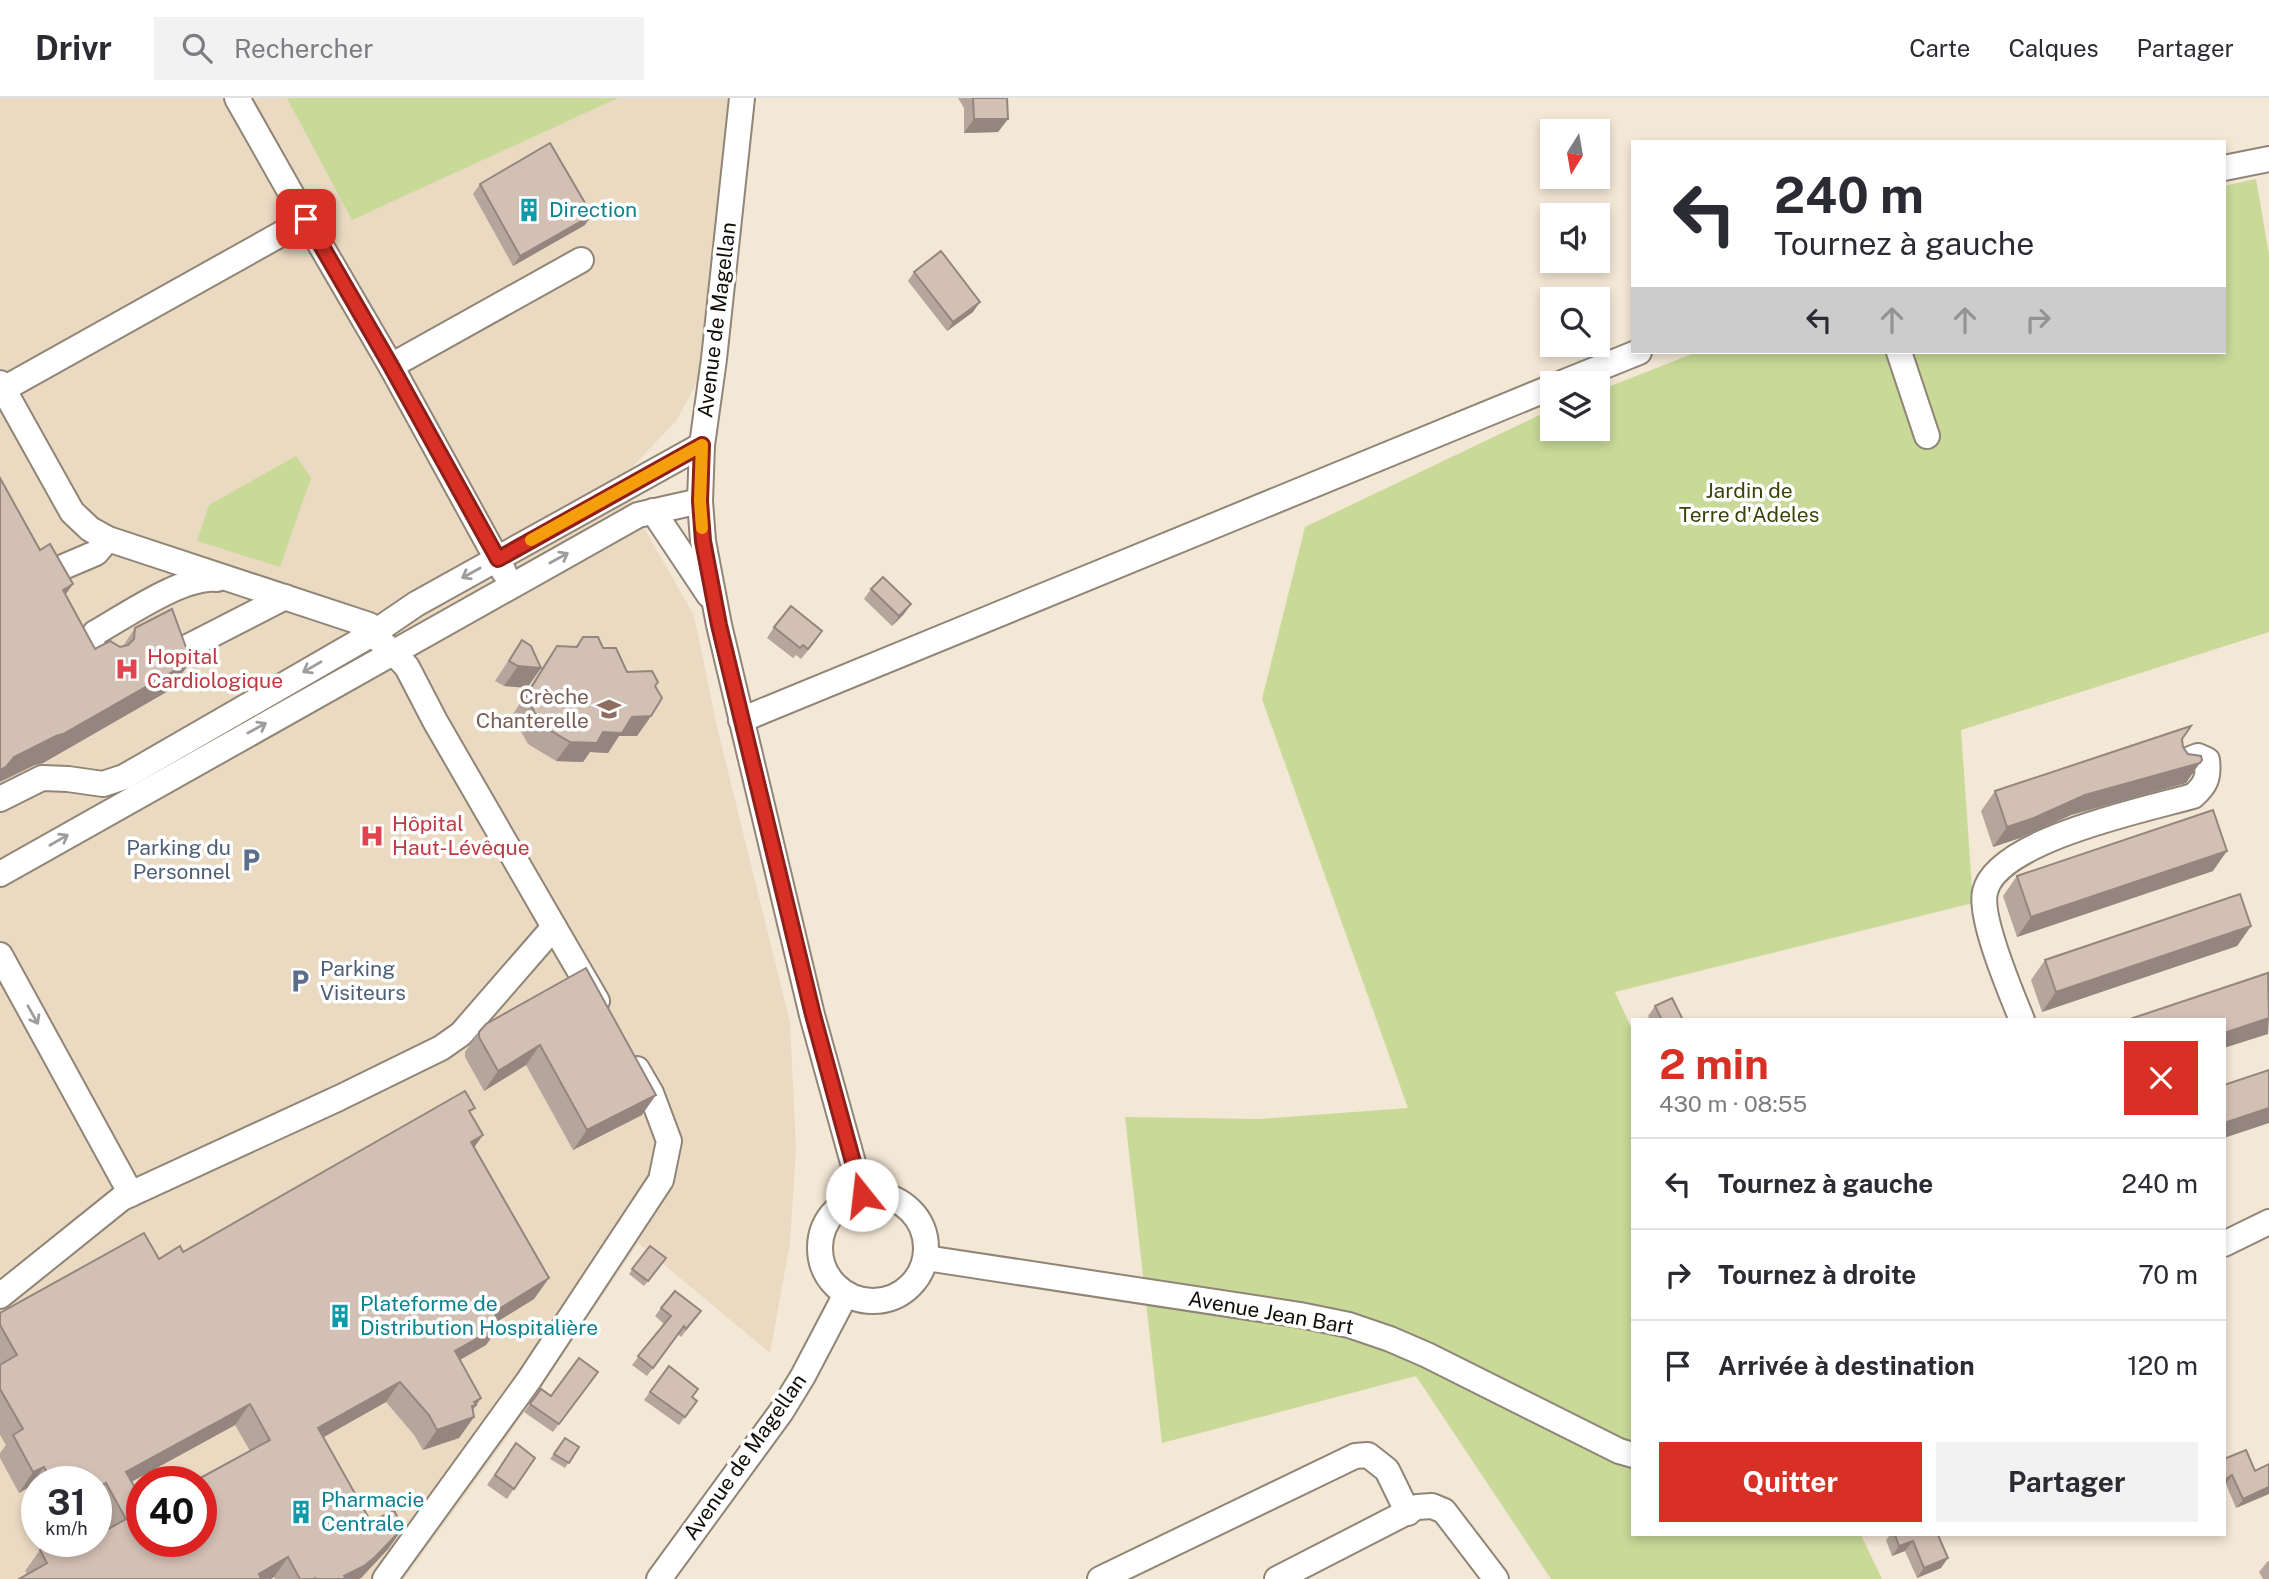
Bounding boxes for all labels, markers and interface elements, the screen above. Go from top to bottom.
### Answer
search box [154,17,644,80]
text: Drivr [35,29,112,67]
icon: search [178,29,216,67]
text: Rechercher [234,33,373,64]
text: Carte [1909,34,1970,62]
text: Calques [2008,34,2099,62]
text: Partager [2137,34,2234,62]
north arrow [1540,119,1610,189]
map controls [1540,119,1610,441]
text: 240 m [1774,166,1924,224]
icon: left [1659,168,1750,259]
pin [276,189,336,249]
building icon: Direction [515,196,543,224]
place label: Direction [549,197,637,222]
icon: arrive [287,200,325,238]
button: sound [1540,203,1610,273]
street label: Avenue de Magellan [692,221,741,419]
text: Tournez à gauche [1774,225,2034,262]
button: search [1540,287,1610,357]
icon: left [1800,301,1838,339]
icon: ahead [1873,301,1911,339]
icon: ahead [1946,301,1984,339]
icon: right [2019,301,2057,339]
button: layers [1540,371,1610,441]
park label: Jardin de Terre d'Adeles [1679,478,1819,527]
one-way arrow [549,551,569,565]
one-way arrow [462,566,482,580]
place label: Hopital Cardiologique [147,644,283,693]
hospital icon: Hopital Cardiologique [113,655,141,683]
one-way arrow [303,660,323,674]
place label: Crèche Chanterelle [476,684,589,733]
school or university icon: Crèche Chanterelle [595,695,623,723]
one-way arrow [246,721,267,734]
place label: Hôpital Haut-Lévêque [392,811,530,860]
hospital icon: Hôpital Haut-Lévêque [358,822,386,850]
one-way arrow [49,833,69,847]
place label: Parking du Personnel [126,835,231,884]
parking icon: Parking du Personnel [237,846,265,874]
place label: Parking Visiteurs [320,956,406,1005]
parking icon: Parking Visiteurs [286,967,314,995]
one-way arrow [27,1004,40,1025]
text: 2 min [1659,1039,1769,1088]
button: close [2124,1041,2198,1115]
text: 430 m · 08:55 [1659,1090,1807,1117]
position arrow [825,1158,899,1232]
icon: left [1659,1165,1697,1203]
text: Tournez à gauche [1718,1168,1933,1199]
text: 240 m [2121,1168,2198,1199]
icon: right [1659,1256,1697,1294]
text: Tournez à droite [1718,1259,1916,1290]
text: 70 m [2138,1259,2198,1290]
street label: Avenue Jean Bart [1186,1286,1356,1339]
place label: Plateforme de Distribution Hospitalière [360,1291,598,1340]
building icon: Plateforme de Distribution Hospitalière [326,1302,354,1330]
icon: arrive [1659,1347,1697,1385]
text: Arrivée à destination [1718,1350,1975,1381]
text: 120 m [2127,1350,2198,1381]
street label: Avenue de Magellan [678,1369,811,1545]
button: Quitter [1659,1442,1922,1522]
button: Partager [1936,1442,2198,1522]
speed limit sign: 40 [126,1466,217,1557]
text: 31 [47,1482,86,1523]
place label: Pharmacie Centrale [321,1487,424,1536]
building icon: Pharmacie Centrale [287,1498,315,1526]
text: km/h [45,1518,88,1539]

